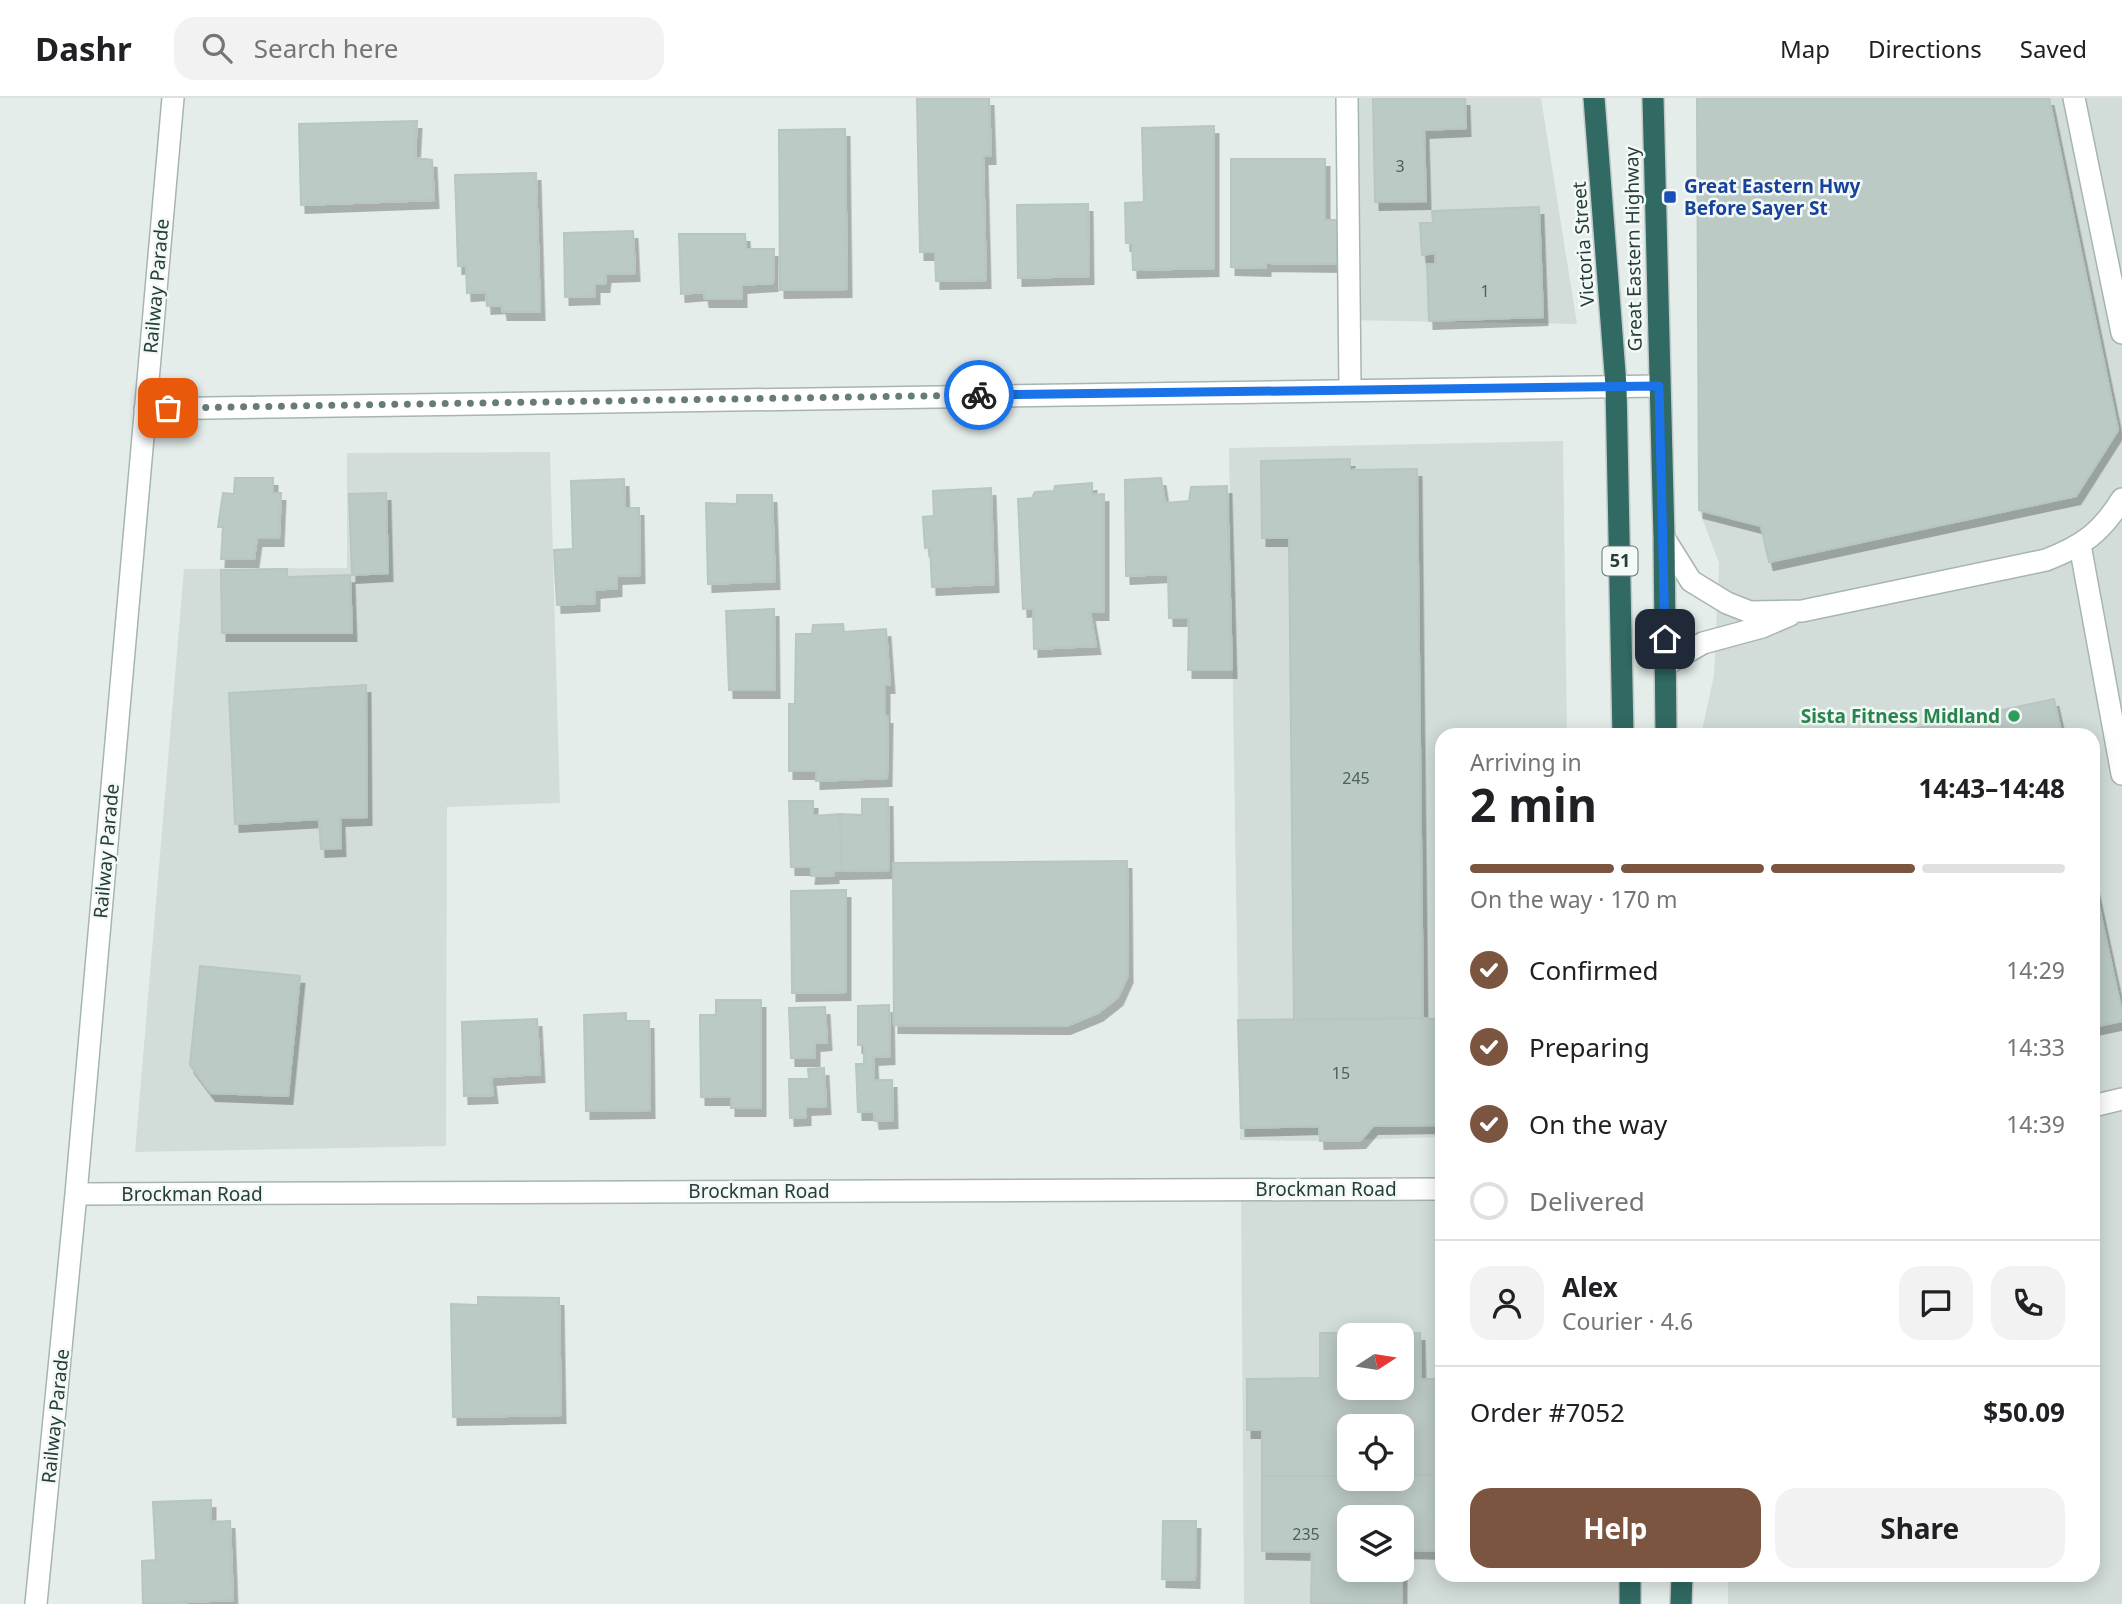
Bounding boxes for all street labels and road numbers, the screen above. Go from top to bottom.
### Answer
street label: Great Eastern Highway [1618,146,1648,352]
street label: Victoria Street [1566,181,1600,307]
street label: Railway Parade [137,218,175,354]
road number: 51 [1602,546,1638,575]
street label: Railway Parade [87,783,125,919]
street label: Brockman Road [1255,1176,1397,1202]
street label: Brockman Road [688,1178,830,1204]
street label: Brockman Road [121,1181,263,1207]
street label: Railway Parade [35,1347,75,1485]

